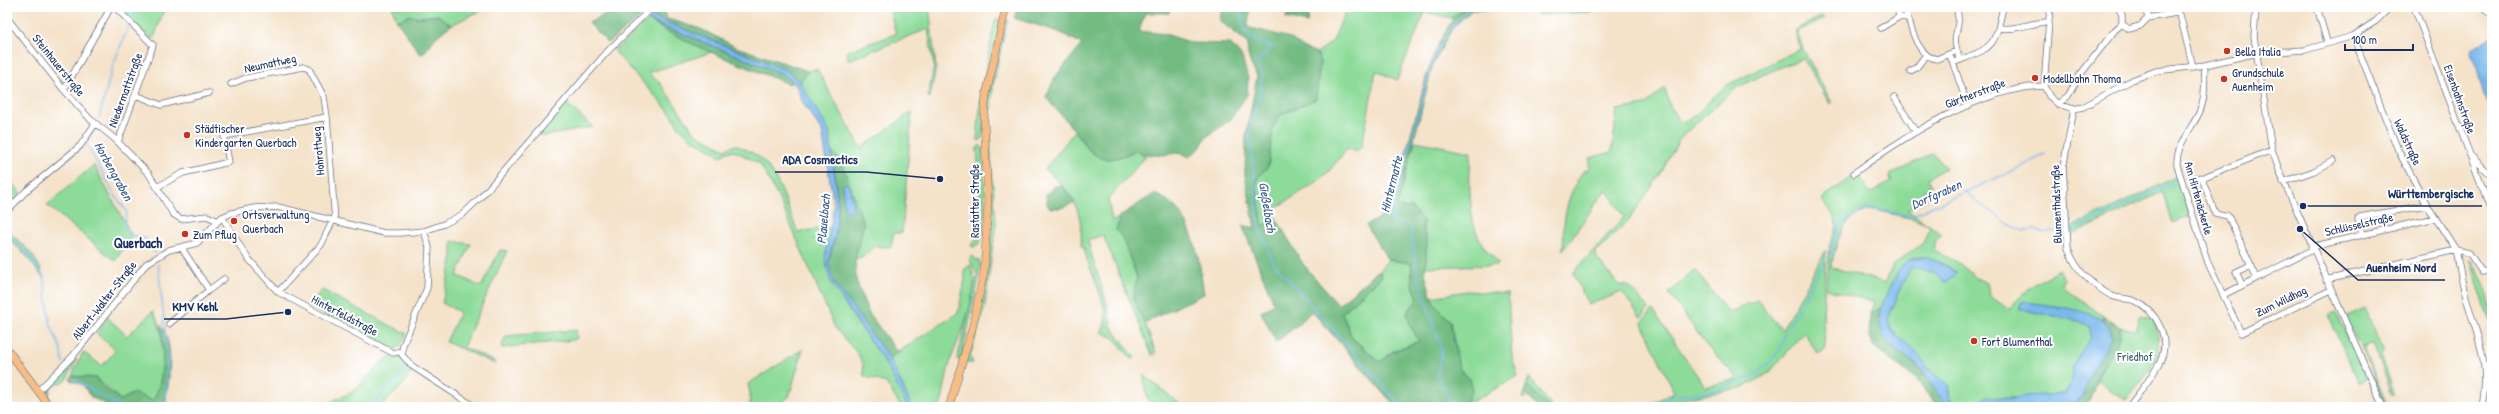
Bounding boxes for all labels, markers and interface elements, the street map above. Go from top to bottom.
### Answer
scale bar [2345,26,2413,52]
street label: Steinhauerstraße [29,30,90,100]
text: 100 m [2351,31,2377,48]
place label: Bella Italia [2235,43,2281,60]
marker: Bella Italia [2222,46,2232,56]
street label: Neumattweg [242,49,298,77]
street label: Niedermattstraße [104,50,146,130]
street label: Eisenbahnstraße [2440,62,2480,136]
place label: Grundschule Auenheim [2232,64,2285,95]
place label: Modellbahn Thoma [2043,70,2121,87]
marker: Modellbahn Thoma [2030,73,2040,83]
street label: Gärtnerstraße [1942,74,2008,112]
marker: Grundschule Auenheim [2219,74,2229,84]
street label: Waldstraße [2390,116,2426,168]
place label: Städtischer Kindergarten Querbach [195,120,297,151]
street label: Hohrottweg [307,126,329,176]
marker: Städtischer Kindergarten Querbach [182,130,192,140]
water label: Horbengraben [89,138,138,205]
callout: ADA Cosmectics [775,147,866,172]
text: ADA Cosmectics [782,150,858,168]
water label: Hintermatte [1375,153,1407,214]
street label: Am Hirtenäckerle [2180,159,2218,237]
street label: Rastatter Straße [966,164,983,238]
street label: Blumenthalstraße [2046,164,2066,244]
water label: Dorfgraben [1908,174,1965,214]
water label: Gießelbach [1254,181,1281,235]
callout: Württembergische [2380,181,2482,206]
text: Württembergische [2388,184,2475,203]
water label: Plauelbach [812,192,834,244]
place label: Ortsverwaltung Querbach [242,206,309,237]
street label: Schlüsselstraße [2323,208,2395,240]
marker: Ortsverwaltung Querbach [229,216,239,226]
place label: Zum Pflug [193,226,237,243]
marker: Zum Pflug [180,229,190,239]
district label: Querbach [114,233,162,252]
callout: Auenheim Nord [2358,255,2445,280]
street label: Albert-Walter-Straße [68,257,140,343]
text: Auenheim Nord [2366,258,2437,276]
street label: Zum Wildhag [2253,281,2309,321]
street label: Hinterfeldstraße [309,290,382,340]
callout: KMV Kehl [164,294,226,319]
text: KMV Kehl [172,297,218,315]
place label: Fort Blumenthal [1981,333,2053,350]
marker: Fort Blumenthal [1969,336,1979,346]
park label: Friedhof [2116,348,2153,365]

